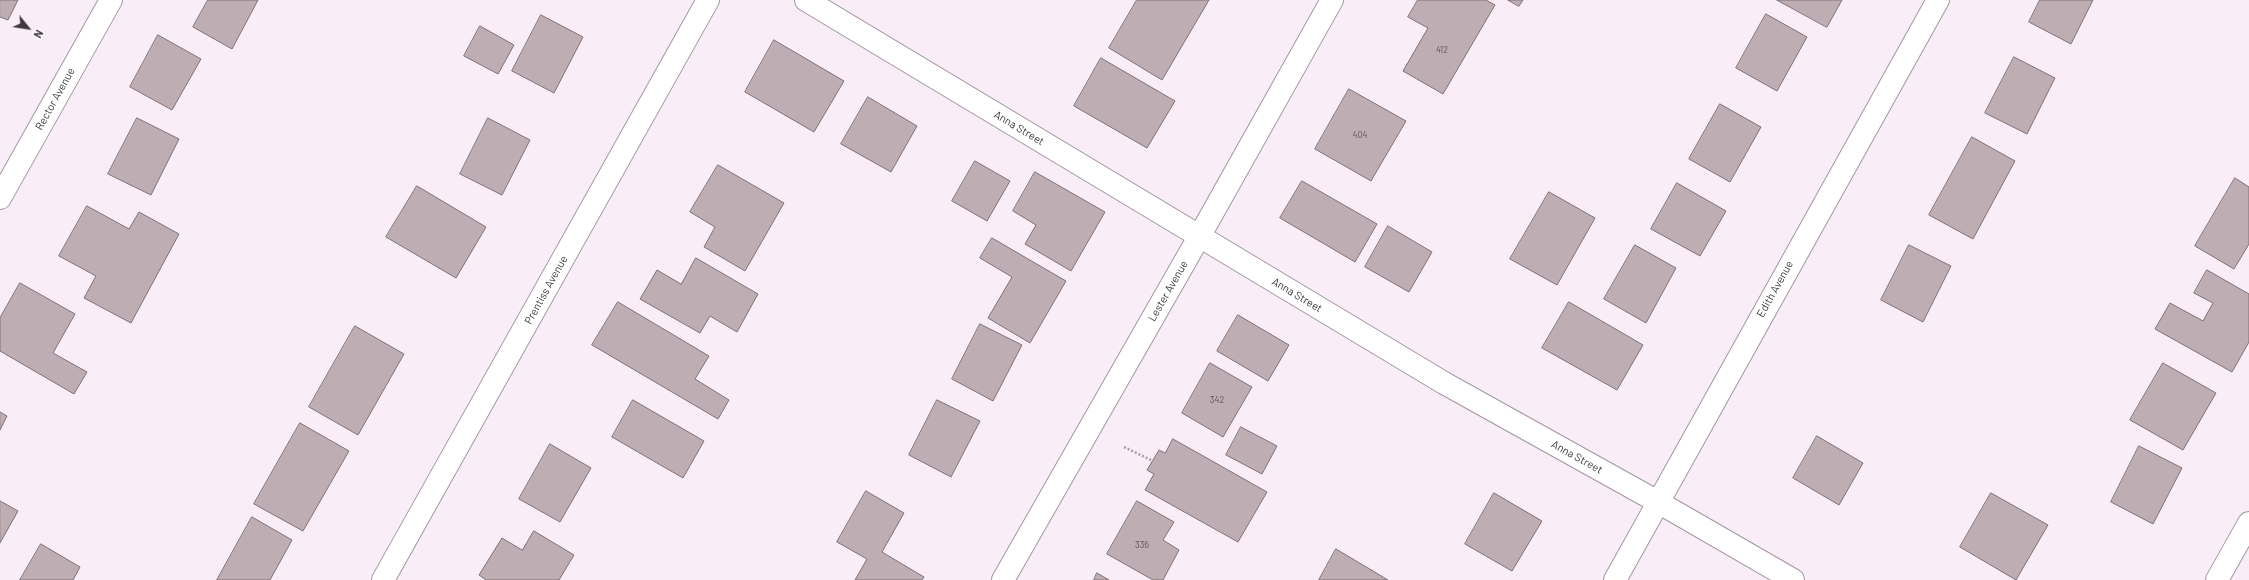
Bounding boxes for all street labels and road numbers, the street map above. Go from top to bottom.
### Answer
street label: Rector Avenue [32,66,78,132]
street label: Anna Street [991,108,1047,148]
street label: Prentiss Avenue [522,253,570,327]
street label: Lester Avenue [1145,258,1191,324]
street label: Edith Avenue [1754,258,1796,320]
street label: Anna Street [1269,275,1325,315]
street label: Anna Street [1549,438,1605,476]

